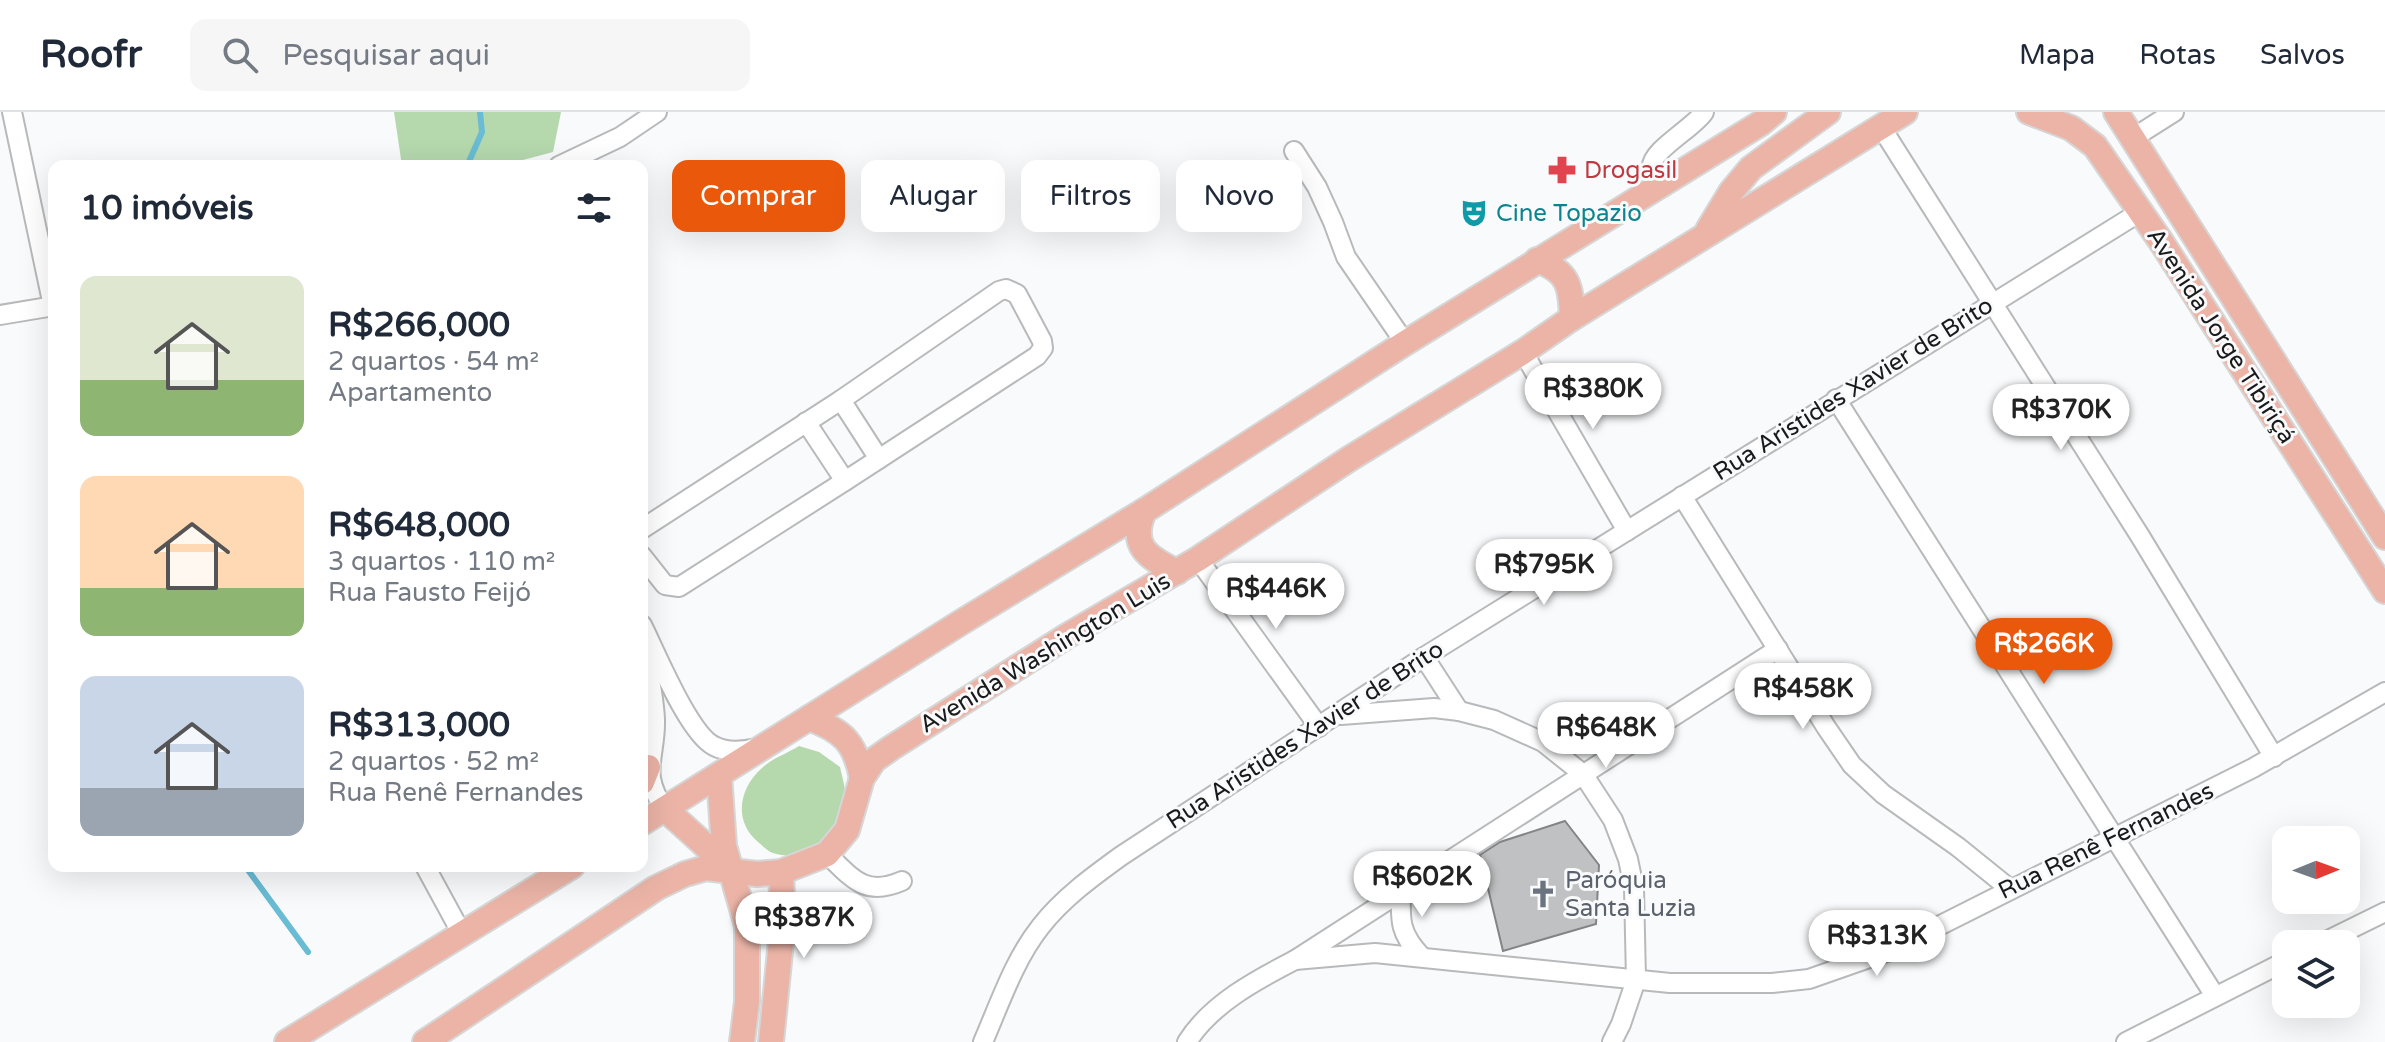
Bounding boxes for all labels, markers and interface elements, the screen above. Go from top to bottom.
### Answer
search box [190,19,750,91]
text: Roofr [40,32,142,78]
icon: search [218,33,262,77]
text: Pesquisar aqui [282,37,490,74]
text: Mapa [2019,38,2095,72]
text: Rotas [2139,38,2216,72]
text: Salvos [2260,38,2345,72]
pharmacy icon: Drogasil [1547,155,1577,185]
place label: Drogasil [1584,156,1677,185]
chip: Comprar [672,160,845,232]
chip: Alugar [861,160,1005,232]
chip: Filtros [1021,160,1160,232]
chip: Novo [1176,160,1302,232]
icon: filters [572,186,616,230]
text: 10 imóveis [80,188,253,229]
theatre icon: Cine Topazio [1459,198,1489,228]
place label: Cine Topazio [1496,199,1642,228]
street label: Avenida Jorge Tibiriçá [2140,223,2302,449]
street label: Rua Aristides Xavier de Brito [1708,291,1998,487]
text: R$266,000 [328,305,510,346]
icon: home [144,308,240,404]
text: 2 quartos · 54 m² [328,346,539,377]
pin: R$380K [1528,363,1658,431]
text: R$380K [1543,373,1643,404]
text: Apartamento [328,377,492,408]
pin: R$370K [1996,384,2126,452]
text: R$370K [2011,394,2111,425]
text: R$648,000 [328,505,510,546]
icon: home [144,508,240,604]
pin: R$795K [1479,539,1609,607]
text: 3 quartos · 110 m² [328,546,555,577]
text: R$795K [1494,549,1594,580]
pin: R$446K [1211,563,1341,631]
street label: Avenida Washington Luis [914,566,1176,740]
text: R$446K [1226,573,1326,604]
text: Rua Fausto Feijó [328,577,531,608]
pin: R$266K [1979,618,2109,686]
text: R$266K [1994,628,2094,659]
street label: Rua Aristides Xavier de Brito [1161,634,1449,836]
pin: R$458K [1738,663,1868,731]
text: R$458K [1753,673,1853,704]
pin: R$648K [1541,702,1671,770]
text: R$313,000 [328,705,510,746]
icon: home [144,708,240,804]
text: R$648K [1556,712,1656,743]
text: 2 quartos · 52 m² [328,746,539,777]
street label: Rua Renê Fernandes [1994,776,2218,906]
text: Rua Renê Fernandes [328,777,584,808]
north arrow [2272,826,2360,914]
map controls [2272,826,2360,1018]
pin: R$602K [1357,851,1487,919]
text: R$602K [1372,861,1472,892]
place label: Paróquia Santa Luzia [1565,866,1696,923]
church icon: Paróquia Santa Luzia [1528,879,1558,909]
pin: R$387K [739,892,869,960]
text: R$387K [754,902,854,933]
pin: R$313K [1812,910,1942,978]
text: R$313K [1827,920,1927,951]
button: layers [2272,930,2360,1018]

